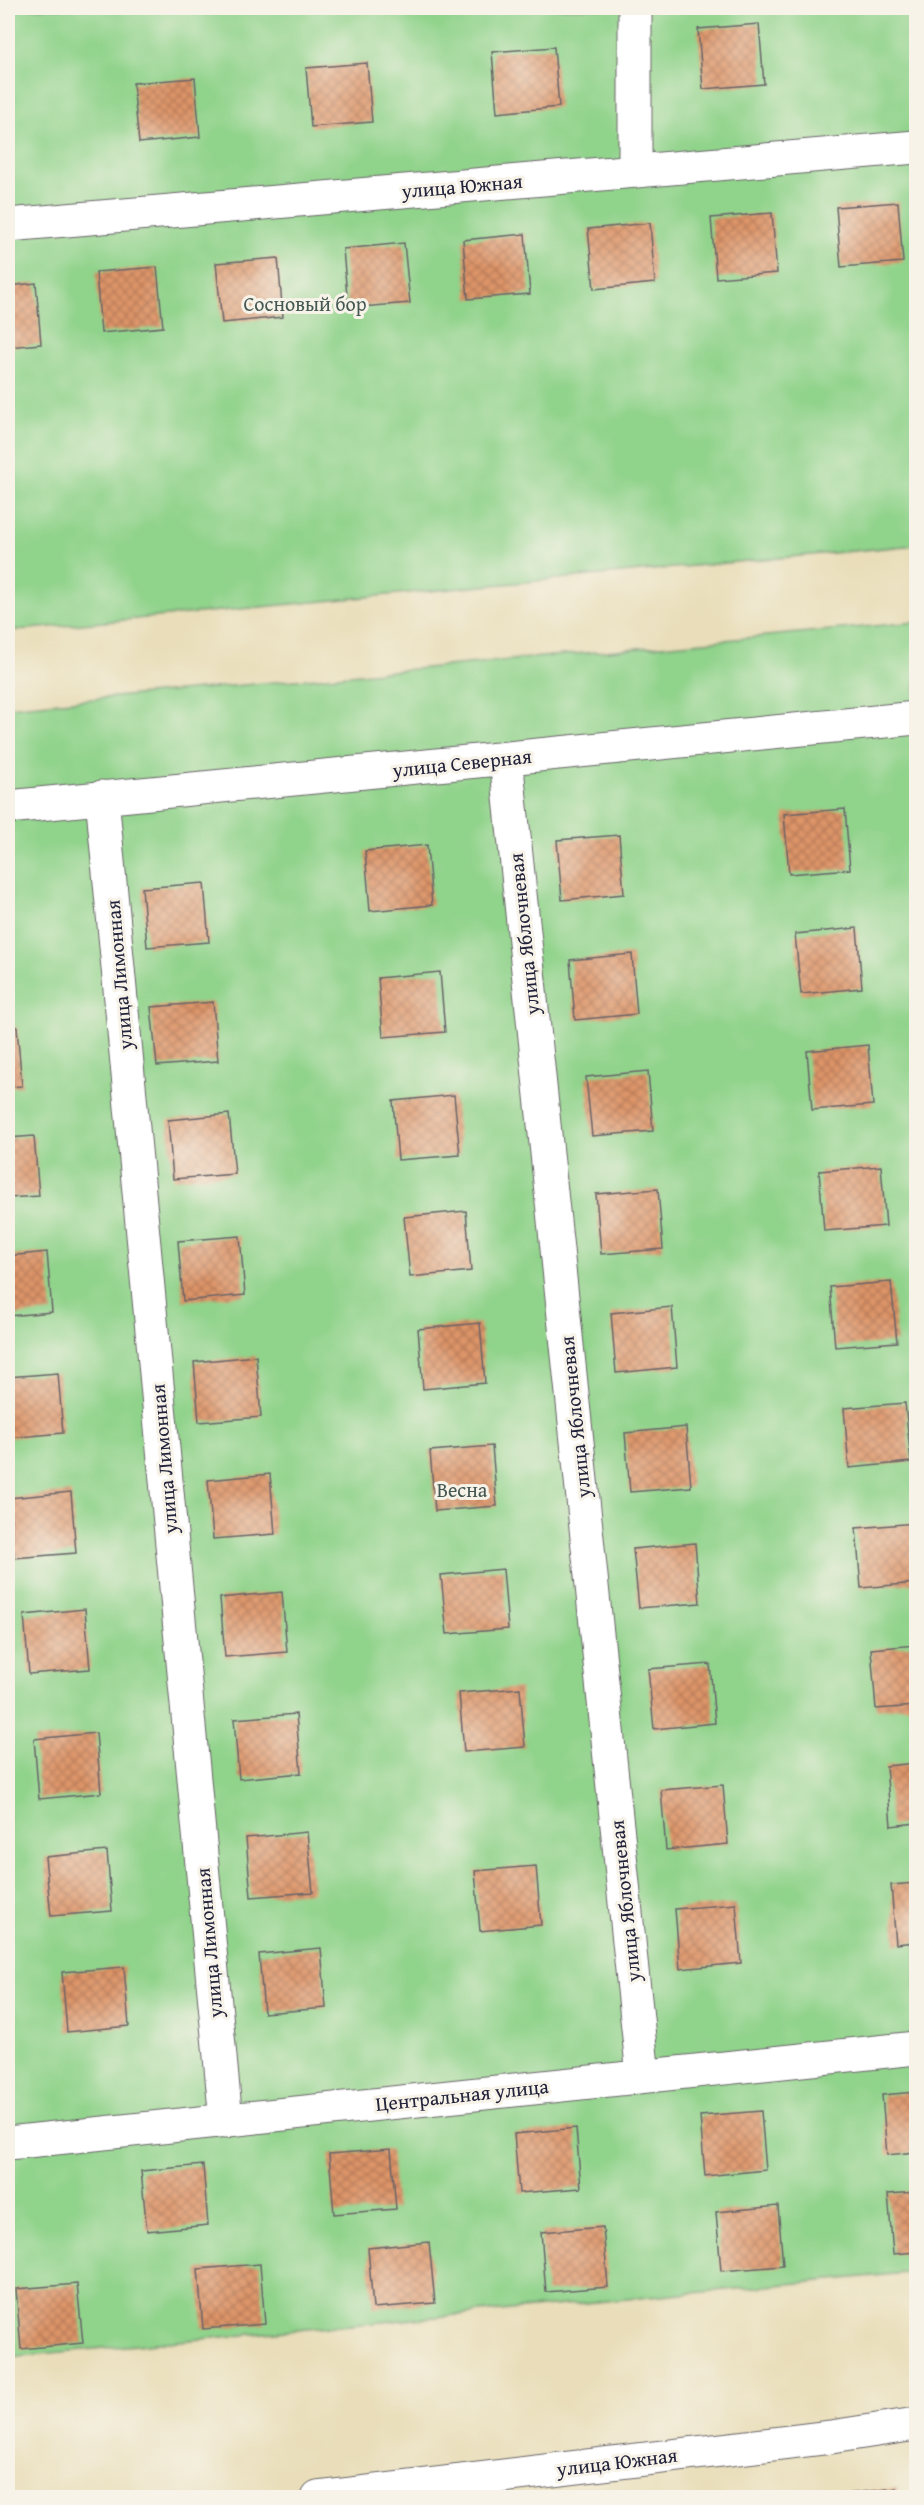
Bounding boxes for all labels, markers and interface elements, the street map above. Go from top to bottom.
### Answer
street label: улица Южная [399,166,524,205]
park label: Сосновый бор [243,289,367,318]
street label: улица Северная [390,741,533,784]
street label: улица Яблочневая [501,852,547,1017]
street label: улица Лимонная [98,899,140,1052]
street label: улица Яблочневая [552,1335,598,1500]
street label: улица Лимонная [143,1383,185,1536]
park label: Весна [437,1475,488,1504]
street label: улица Яблочневая [602,1819,648,1984]
street label: улица Лимонная [188,1867,230,2020]
street label: Центральная улица [374,2071,550,2118]
street label: улица Южная [554,2440,679,2483]

